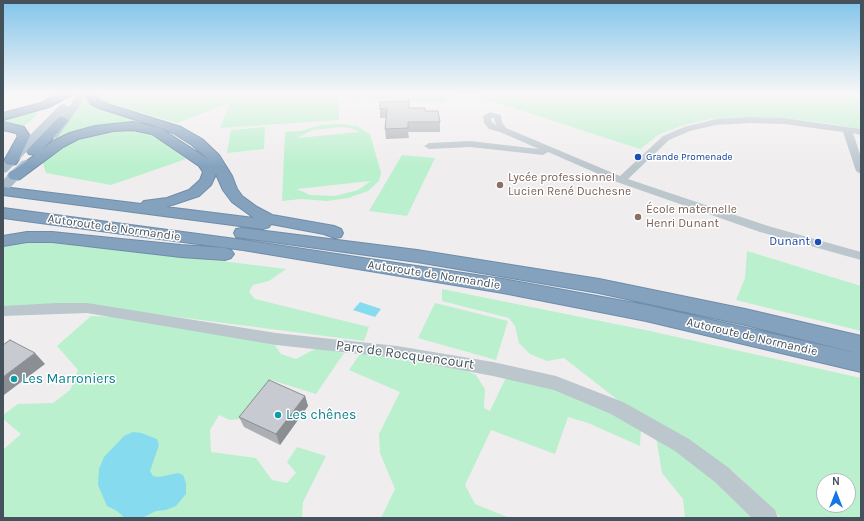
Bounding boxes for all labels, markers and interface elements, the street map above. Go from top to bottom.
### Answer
place label: Grande Promenade [646,151,733,163]
marker: Grande Promenade [633,152,643,162]
place label: Lycée professionnel Lucien René Duchesne [508,171,631,199]
marker: Lycée professionnel Lucien René Duchesne [495,180,505,190]
place label: École maternelle Henri Dunant [646,203,737,231]
street label: Autoroute de Normandie [47,212,181,244]
marker: École maternelle Henri Dunant [633,212,643,222]
place label: Dunant [769,235,810,249]
marker: Dunant [813,237,823,247]
street label: Autoroute de Normandie [367,257,501,293]
street label: Autoroute de Normandie [685,315,819,359]
street label: Parc de Rocquencourt [335,337,475,373]
place label: Les Marroniers [22,371,116,387]
marker: Les Marroniers [9,374,19,384]
place label: Les chênes [286,407,356,423]
marker: Les chênes [273,410,283,420]
north arrow [816,473,856,513]
text: N [832,475,840,488]

